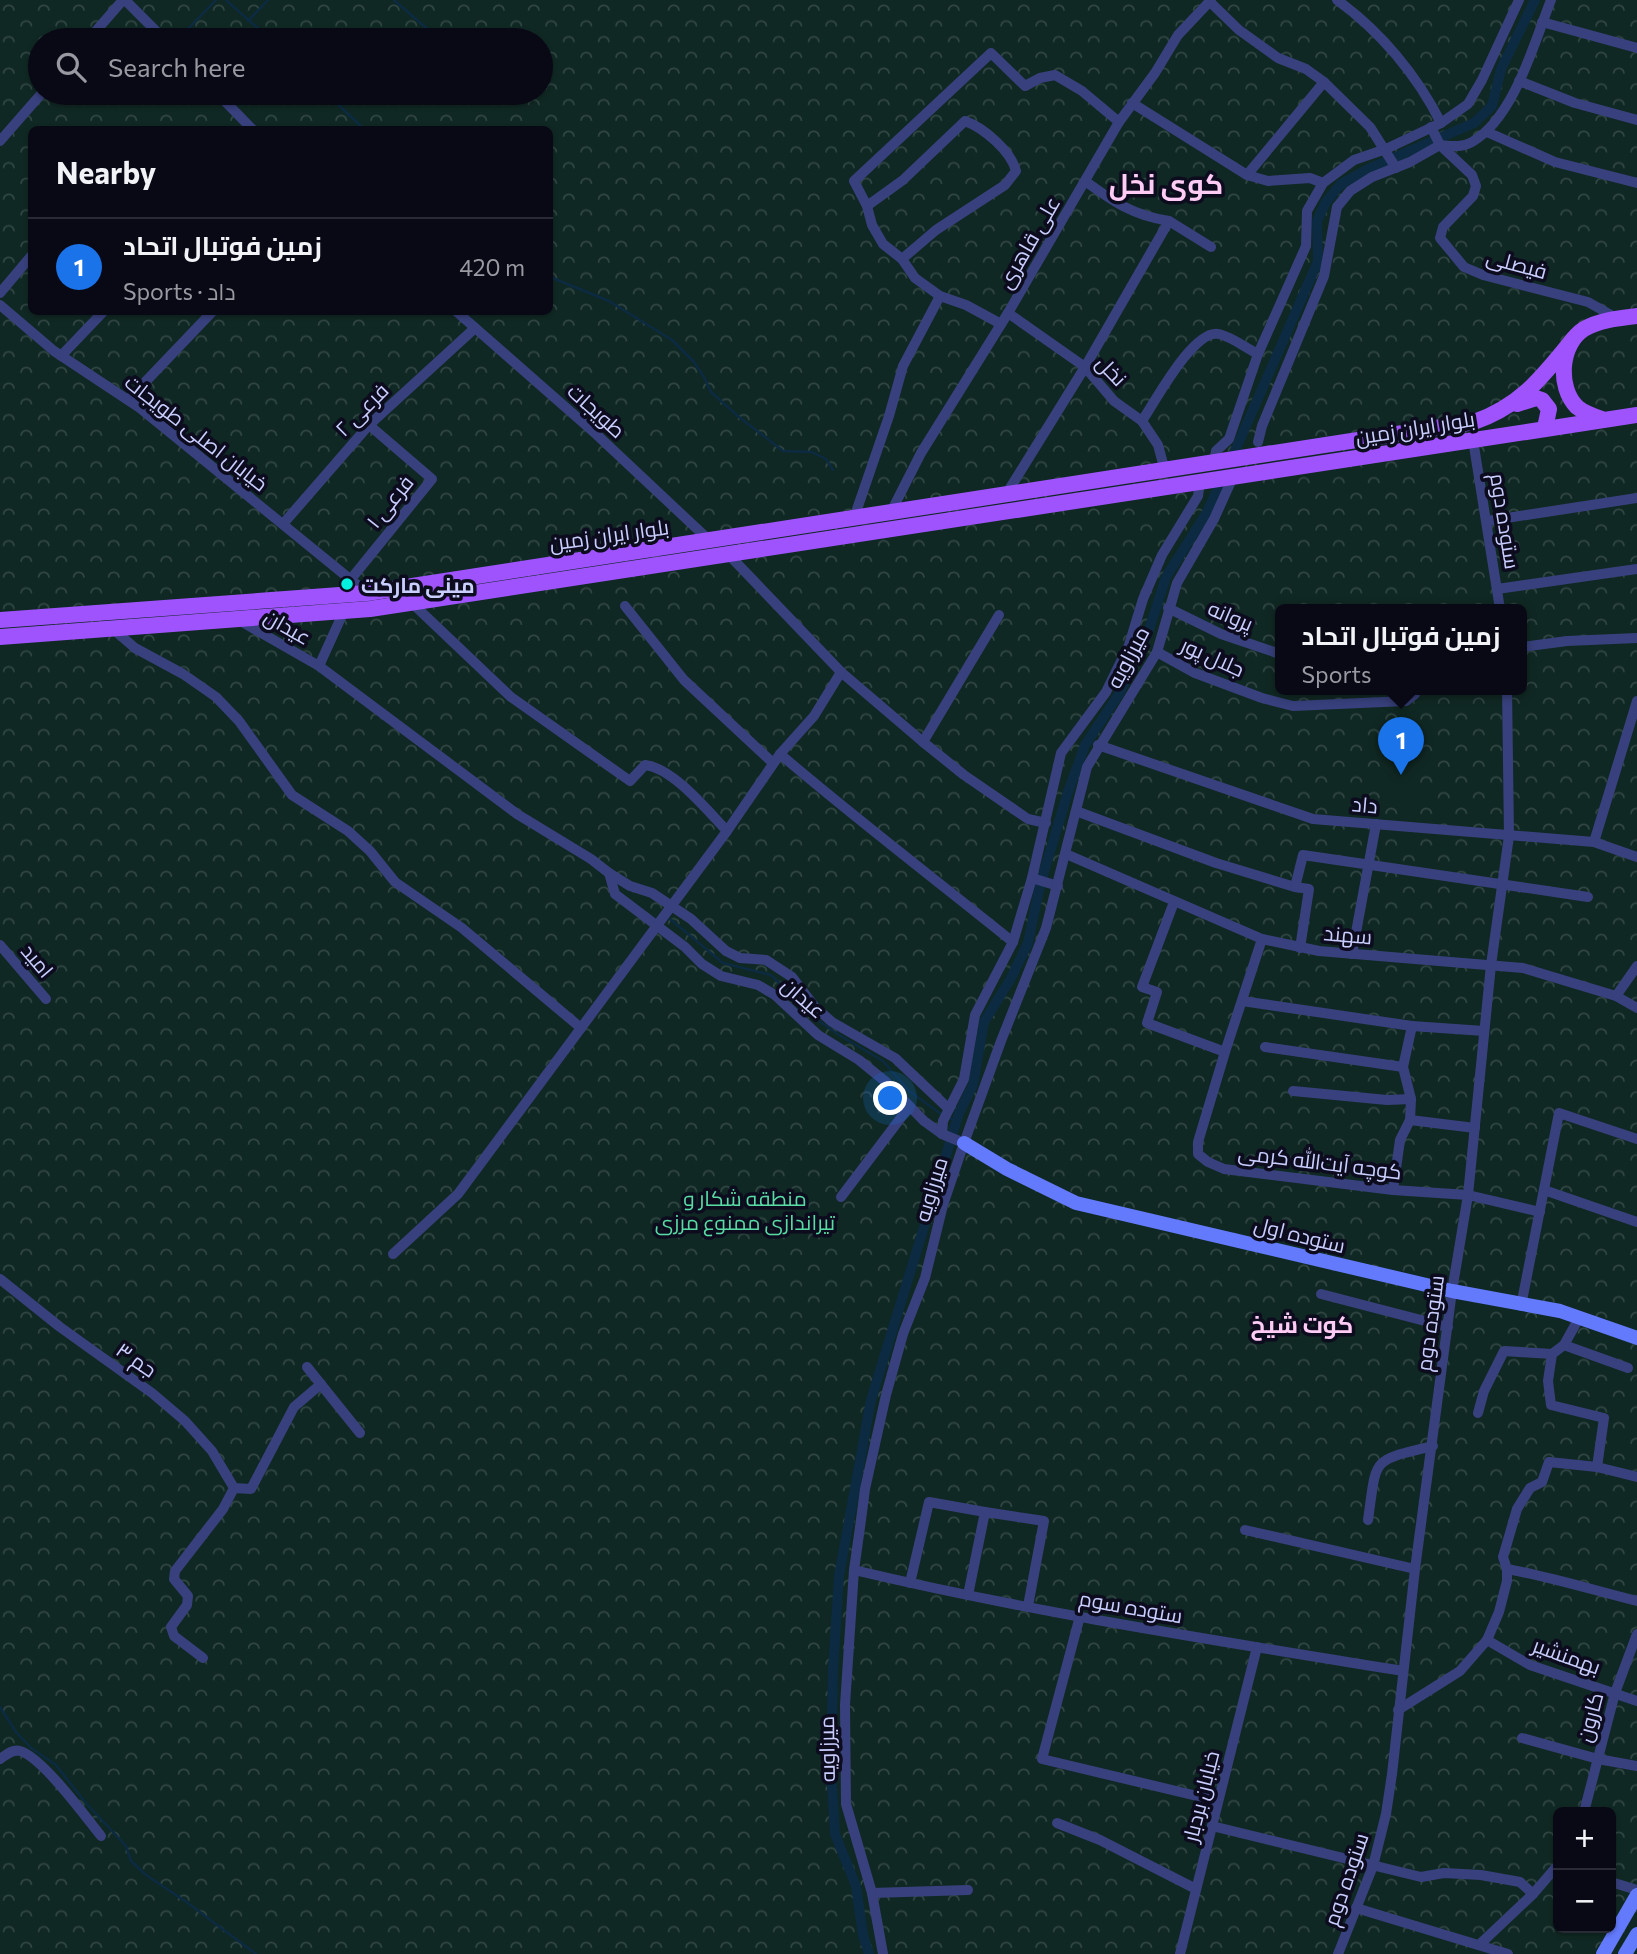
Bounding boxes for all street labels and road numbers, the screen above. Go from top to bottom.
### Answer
street label: علی قاهری [992,191,1066,294]
street label: فیصلی [1483,243,1550,285]
street label: نخل [1090,349,1132,392]
street label: خیابان اصلی طویجات [119,368,273,497]
street label: فرعی ۲ [329,377,394,442]
street label: طویجات [562,378,631,443]
street label: بلوار ایران زمین [1354,405,1477,451]
street label: فرعی ۱ [360,470,419,534]
street label: ستوده دوم [1483,471,1526,571]
street label: بلوار ایران زمین [548,513,671,557]
street label: پروانه [1203,594,1258,639]
street label: عیدان [259,603,316,651]
street label: میرزاویه [1100,622,1154,693]
street label: جلال پور [1175,631,1249,684]
street label: داد [1351,790,1379,818]
street label: سهند [1323,919,1373,951]
street label: امید [17,938,59,982]
street label: عیدان [776,971,831,1024]
street label: کوچه آیت‌الله کرمی [1236,1139,1403,1186]
street label: میرزاویه [908,1154,953,1225]
street label: ستوده اول [1251,1211,1348,1259]
street label: ستوده دوم [1410,1273,1451,1373]
street label: جم ۳ [110,1336,162,1384]
street label: ستوده سوم [1077,1585,1185,1630]
street label: بهمنشیر [1528,1631,1604,1681]
street label: کارون [1570,1689,1610,1745]
street label: میرزاویه [813,1716,840,1782]
street label: خیابان بردبار [1176,1748,1225,1846]
street label: ستوده دوم [1317,1829,1375,1930]

